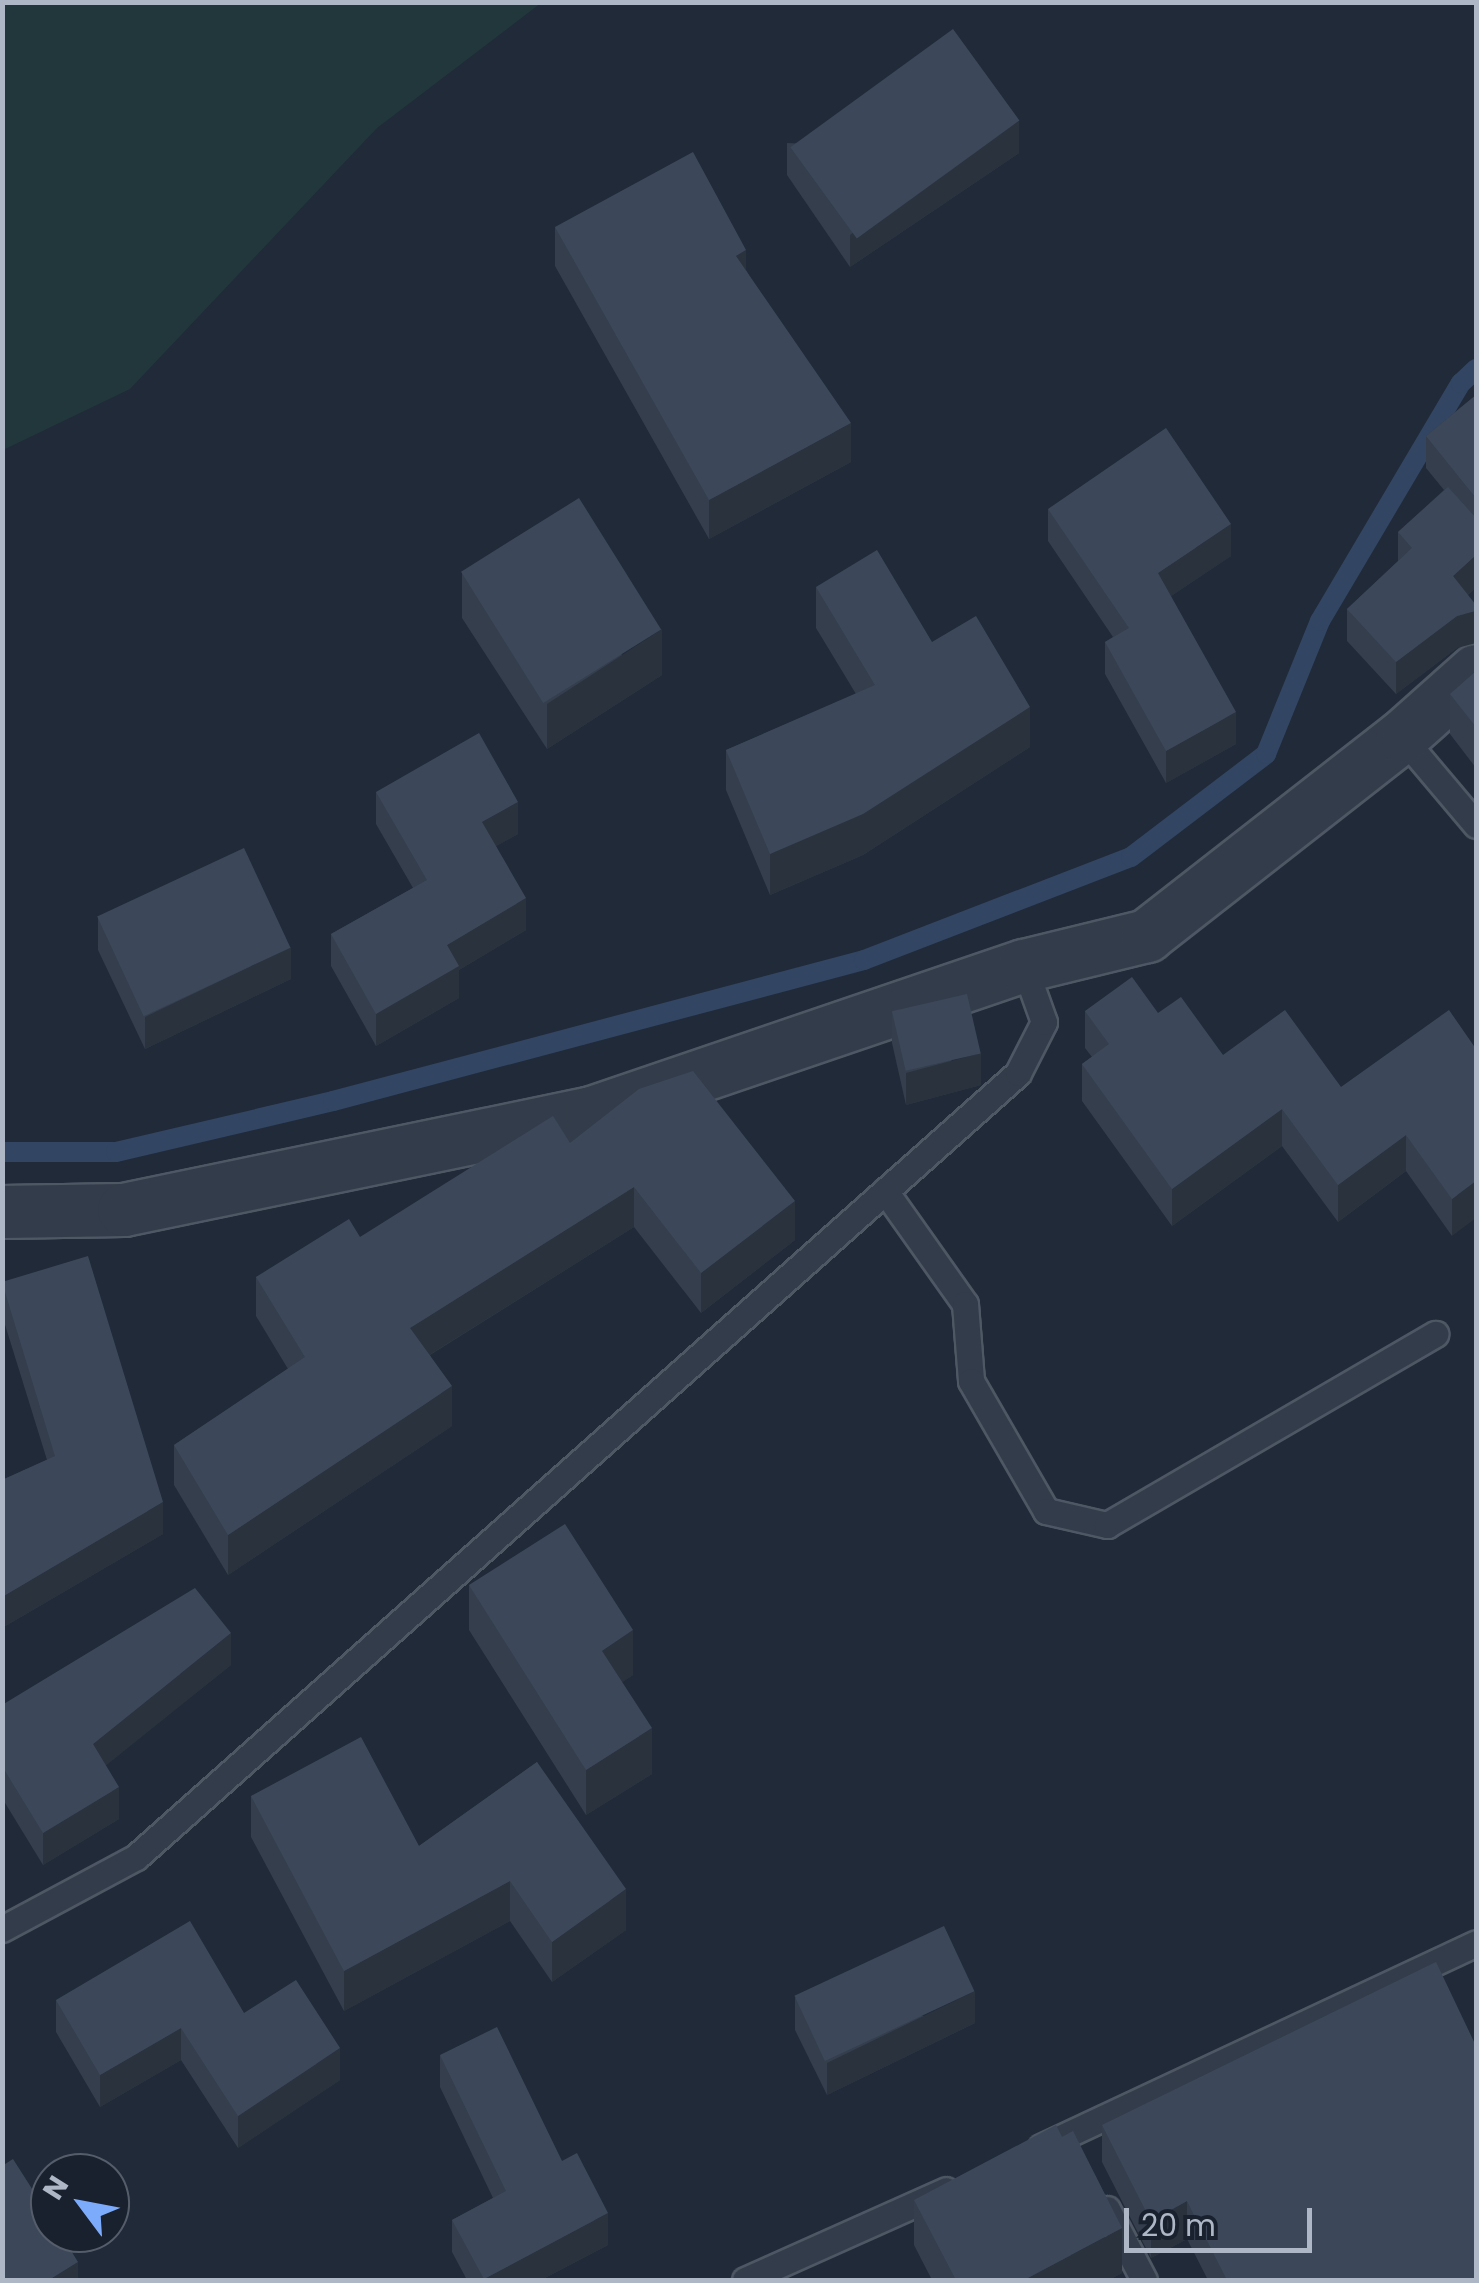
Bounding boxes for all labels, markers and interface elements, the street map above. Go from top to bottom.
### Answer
north arrow [30,2153,130,2253]
text: N [34,2169,78,2207]
scale bar [1129,2188,1316,2250]
text: 20 m [1141,2204,1216,2247]

